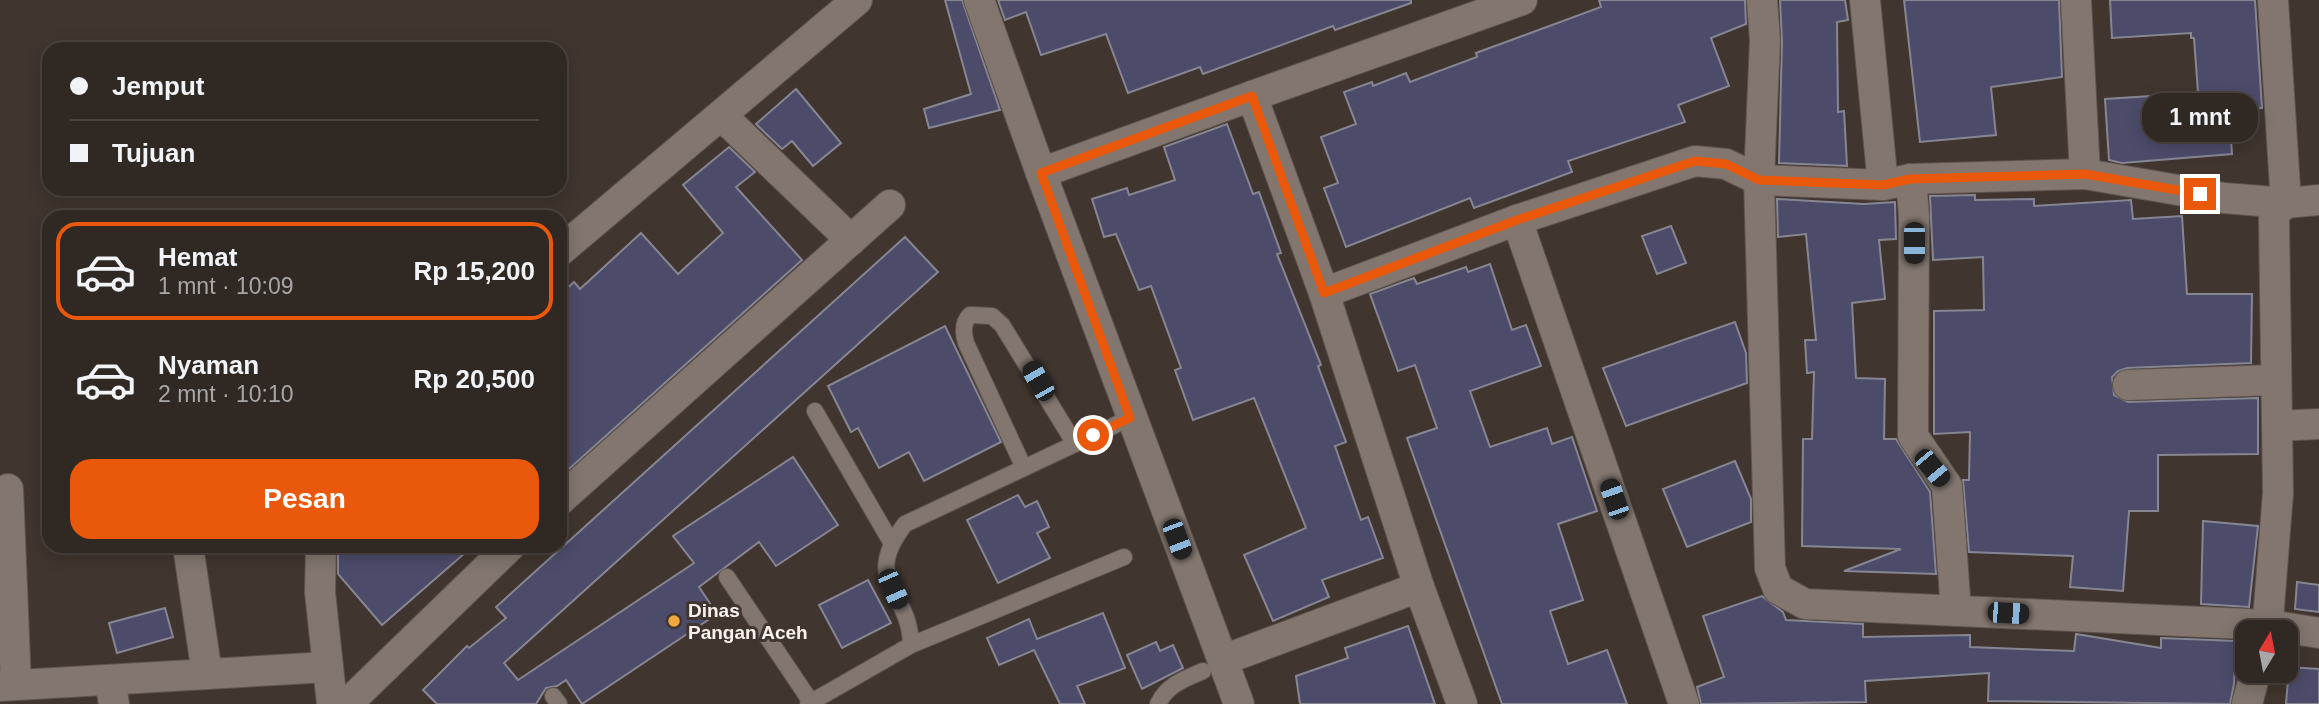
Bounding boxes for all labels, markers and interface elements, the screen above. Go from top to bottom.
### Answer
text: Jemput [112,71,204,101]
callout: 1 mnt [2142,92,2258,142]
text: 1 mnt [2169,104,2231,130]
text: Tujuan [112,138,195,168]
route end [2184,178,2216,210]
car [1904,222,1925,264]
icon: car [74,240,137,303]
text: Hemat [158,242,237,272]
text: Rp 15,200 [414,256,535,286]
text: 1 mnt · 10:09 [158,273,294,299]
icon: car [74,348,137,411]
text: Nyaman [158,350,259,380]
car [1019,358,1058,404]
text: Rp 20,500 [414,364,535,394]
text: 2 mnt · 10:10 [158,381,294,407]
route start [1077,419,1109,451]
car [1911,445,1954,491]
button: Pesan [70,459,539,539]
car [1598,476,1631,522]
car [1160,516,1195,562]
car [875,566,912,612]
place label: Dinas Pangan Aceh [688,600,808,643]
car [1987,601,2030,625]
marker: Dinas Pangan Aceh [666,613,682,629]
north arrow [2235,620,2298,682]
map controls [2235,620,2298,683]

